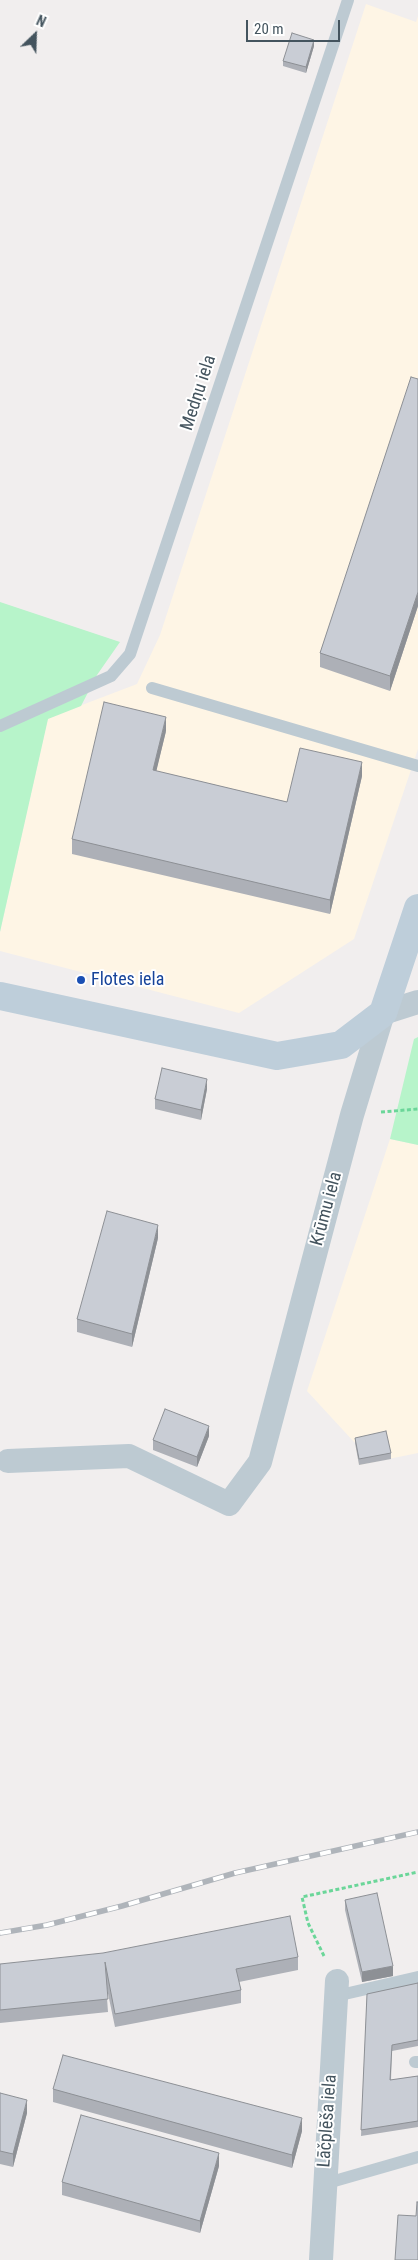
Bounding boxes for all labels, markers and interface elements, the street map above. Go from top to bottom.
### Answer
north arrow [10,10,60,60]
scale bar [248,10,342,42]
text: N [34,12,48,30]
text: 20 m [254,20,284,38]
street label: Medņu iela [177,353,221,433]
place label: Flotes iela [91,969,164,991]
marker: Flotes iela [75,974,87,986]
street label: Krūmu iela [307,1170,347,1248]
street label: Lāčplēša iela [314,2074,342,2168]

